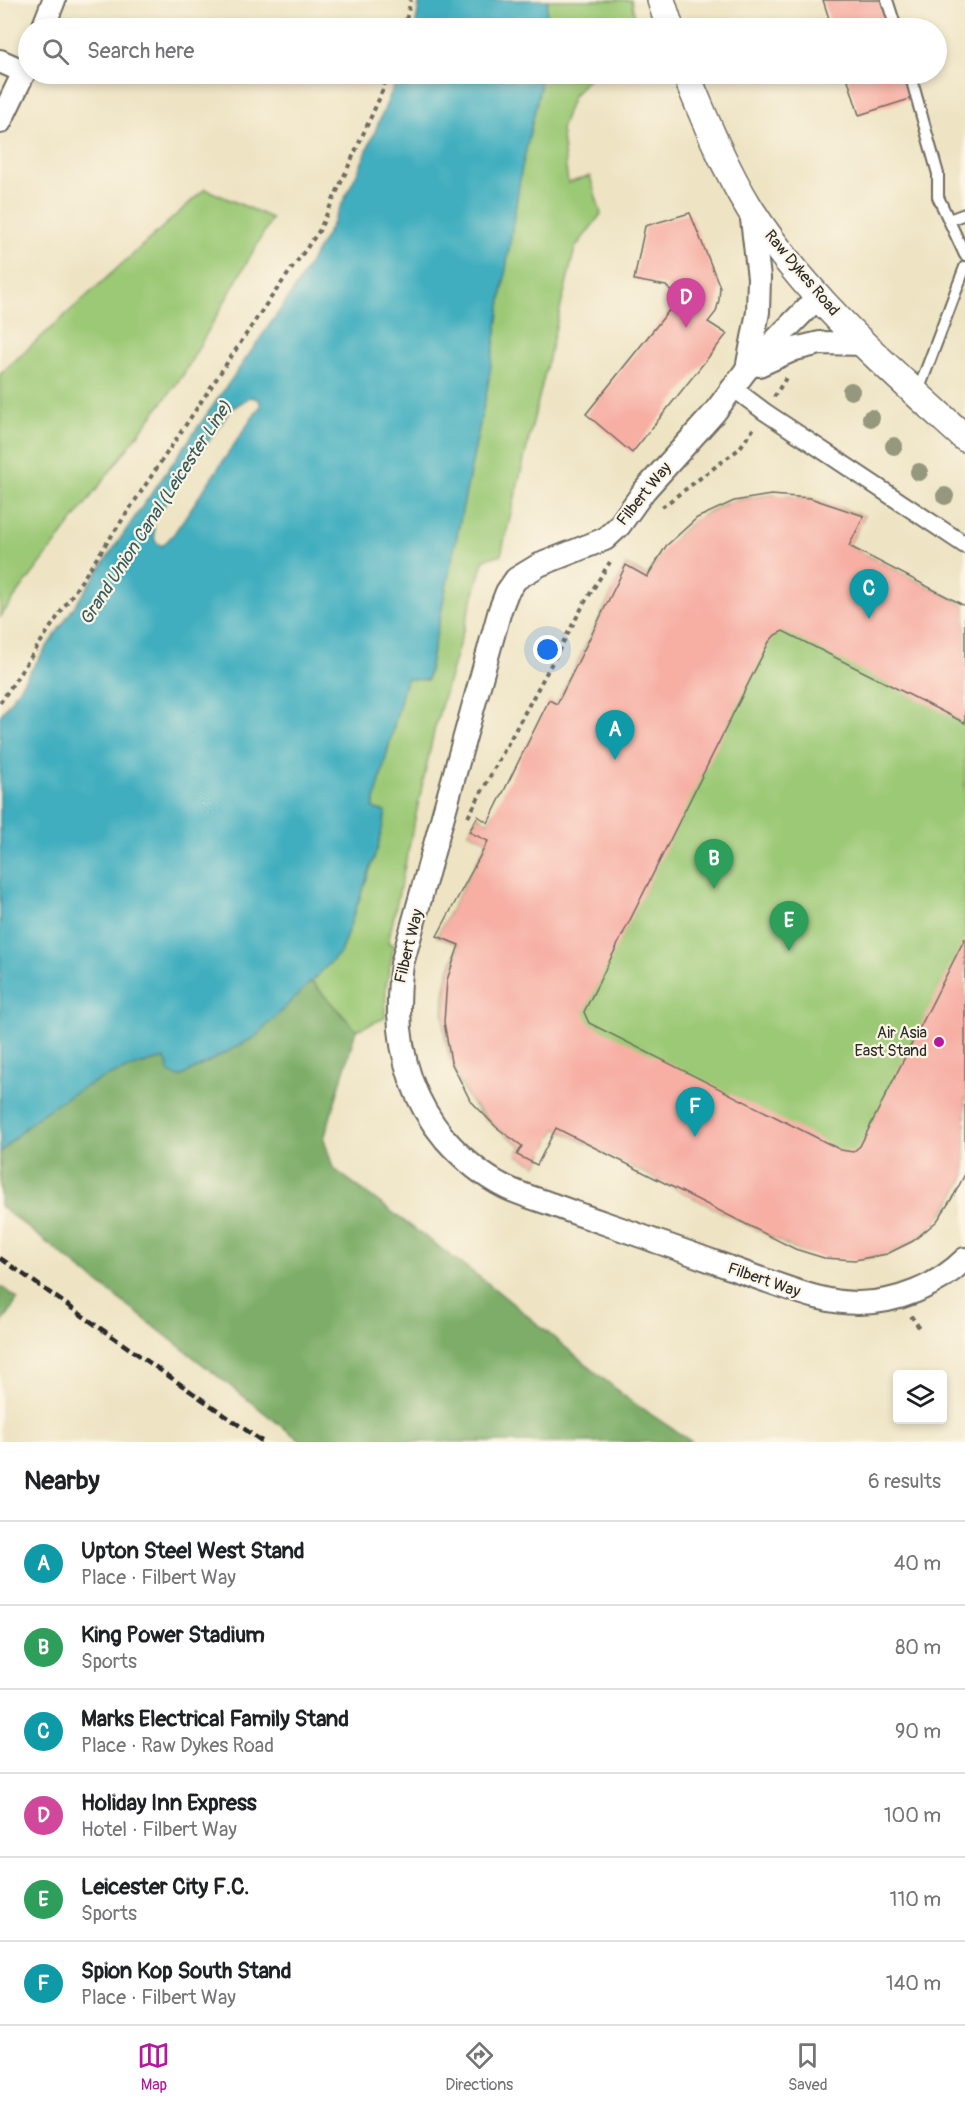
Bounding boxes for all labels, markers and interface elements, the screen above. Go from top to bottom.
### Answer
search box [18,18,947,84]
icon: search [39,35,72,68]
text: Search here [87,37,194,65]
street label: Raw Dykes Road [760,226,844,320]
pin: D [666,278,706,328]
water label: Grand Union Canal (Leicester Line) [75,397,237,629]
street label: Filbert Way [612,458,676,530]
pin: C [850,570,888,619]
your location [533,635,562,664]
pin: A [596,710,634,760]
pin: B [694,840,734,889]
pin: E [770,902,808,951]
street label: Filbert Way [390,907,428,985]
place label: Air Asia East Stand [855,1023,927,1061]
marker: Air Asia East Stand [932,1035,946,1049]
pin: F [676,1088,714,1137]
street label: Filbert Way [725,1258,803,1302]
map controls [893,1370,947,1424]
button: layers [893,1370,947,1424]
text: Nearby [24,1465,100,1497]
text: 6 results [868,1469,941,1494]
text: Upton Steel West Stand [81,1537,305,1565]
text: A [37,1551,50,1576]
text: 40 m [894,1551,941,1576]
text: Place · Filbert Way [81,1565,236,1590]
text: King Power Stadium [81,1621,265,1649]
text: B [38,1635,49,1660]
text: 80 m [895,1635,941,1660]
text: Sports [81,1649,137,1674]
text: Marks Electrical Family Stand [81,1705,349,1733]
text: C [37,1719,50,1744]
text: 90 m [895,1719,941,1744]
text: Place · Raw Dykes Road [81,1733,274,1758]
text: Holiday Inn Express [81,1789,257,1817]
text: D [37,1803,50,1828]
text: 100 m [884,1803,941,1828]
text: Hotel · Filbert Way [81,1817,237,1842]
text: Leicester City F.C. [81,1873,249,1901]
text: E [38,1887,49,1912]
text: 110 m [890,1887,941,1912]
text: Sports [81,1901,137,1926]
text: Spion Kop South Stand [81,1957,292,1985]
text: F [37,1971,50,1996]
text: 140 m [886,1971,941,1996]
text: Place · Filbert Way [81,1985,236,2010]
tab: Map [137,2039,170,2095]
tab: Directions [445,2039,513,2095]
tab: Saved [788,2039,828,2095]

